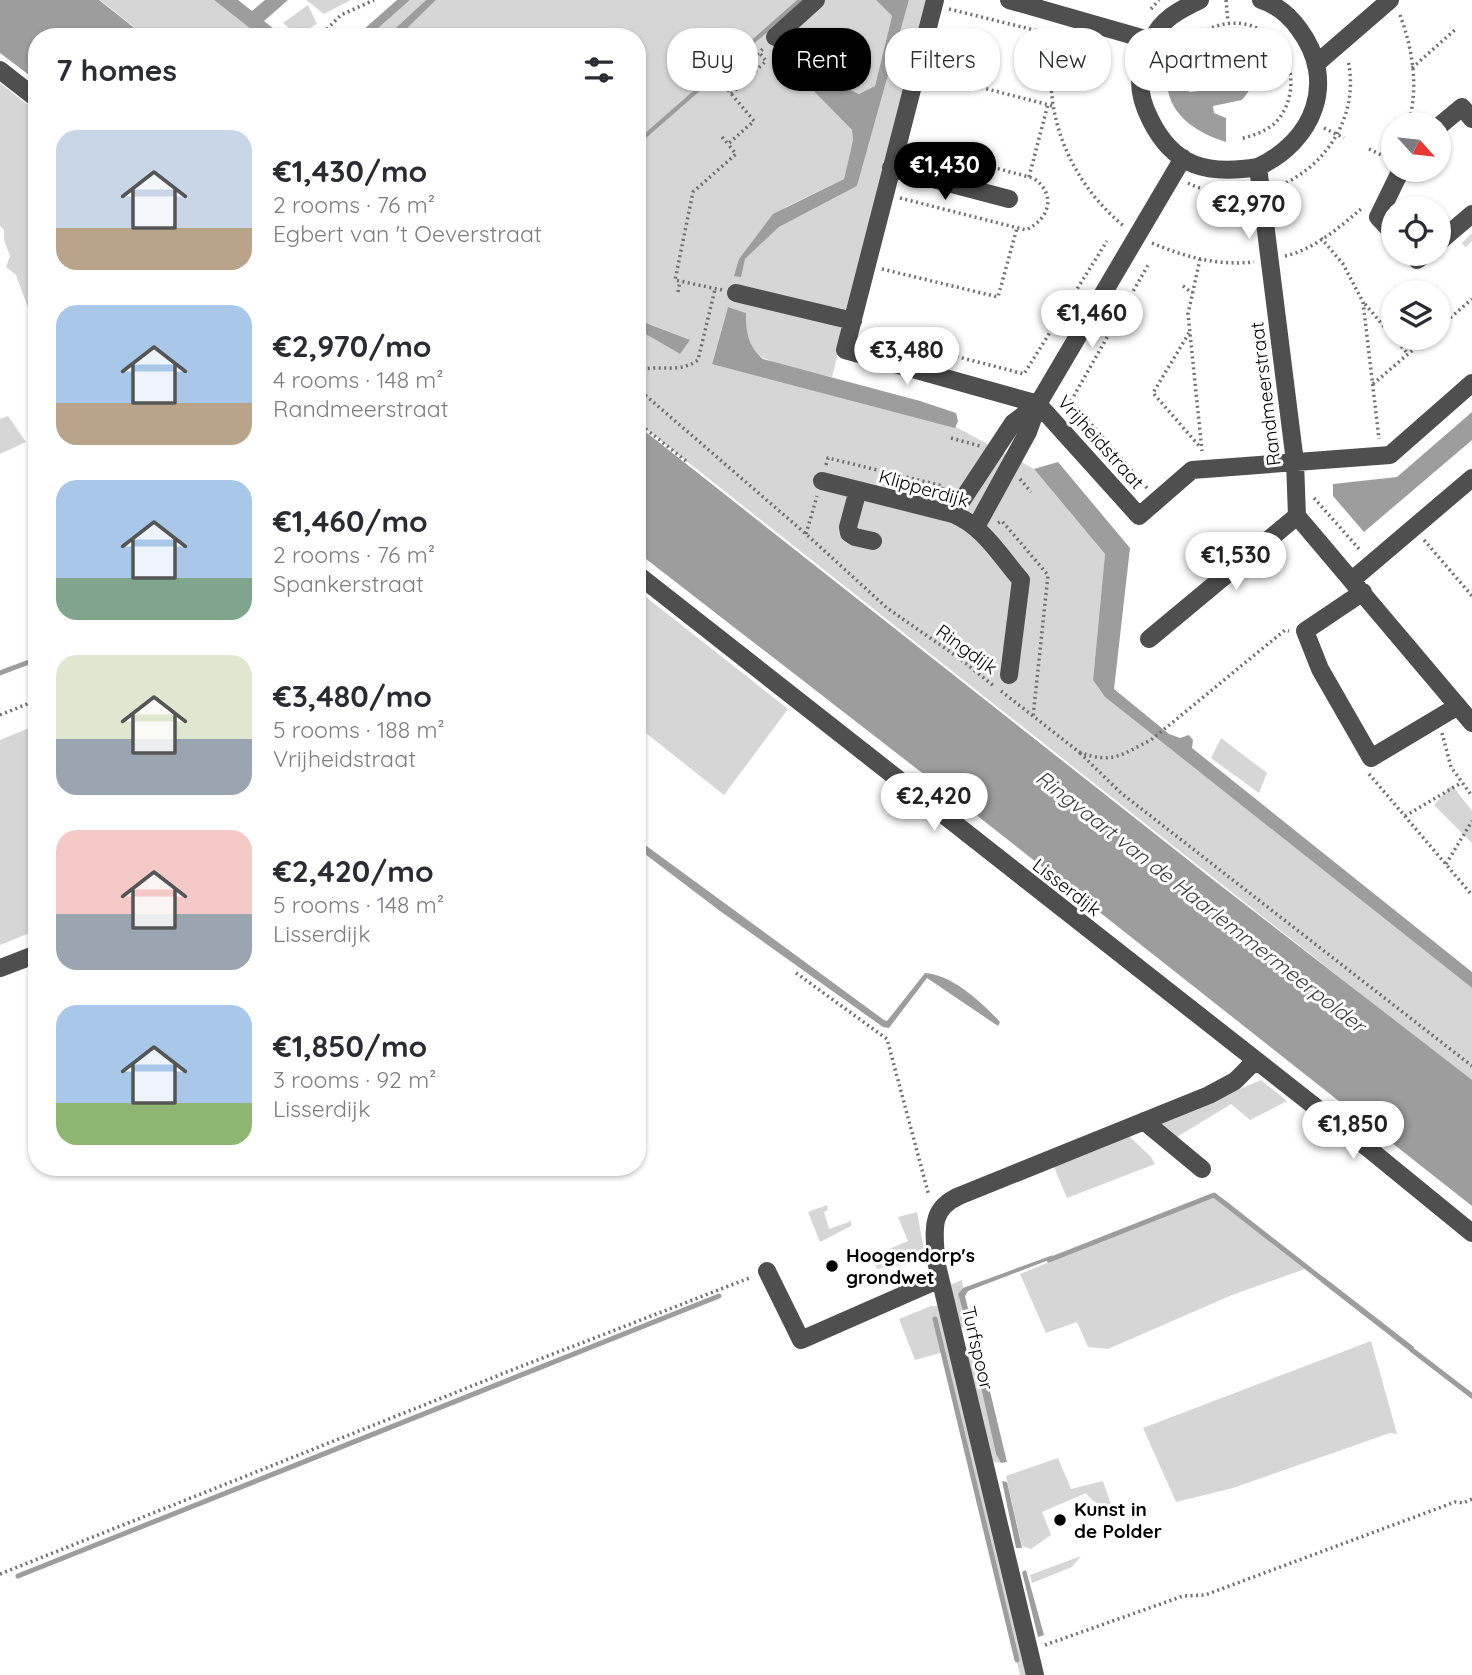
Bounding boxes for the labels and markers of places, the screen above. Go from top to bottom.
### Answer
pin: €1,430 [888,142,1002,202]
pin: €2,970 [1192,182,1306,241]
pin: €1,460 [1035,290,1149,350]
pin: €3,480 [850,328,964,387]
pin: €1,530 [1179,532,1293,592]
pin: €2,420 [877,774,991,833]
pin: €1,850 [1296,1102,1410,1161]
place label: Hoogendorp's grondwet [846,1243,975,1289]
marker: Hoogendorp's grondwet [824,1258,840,1274]
place label: Kunst in de Polder [1074,1497,1162,1543]
marker: Kunst in de Polder [1052,1512,1068,1528]

